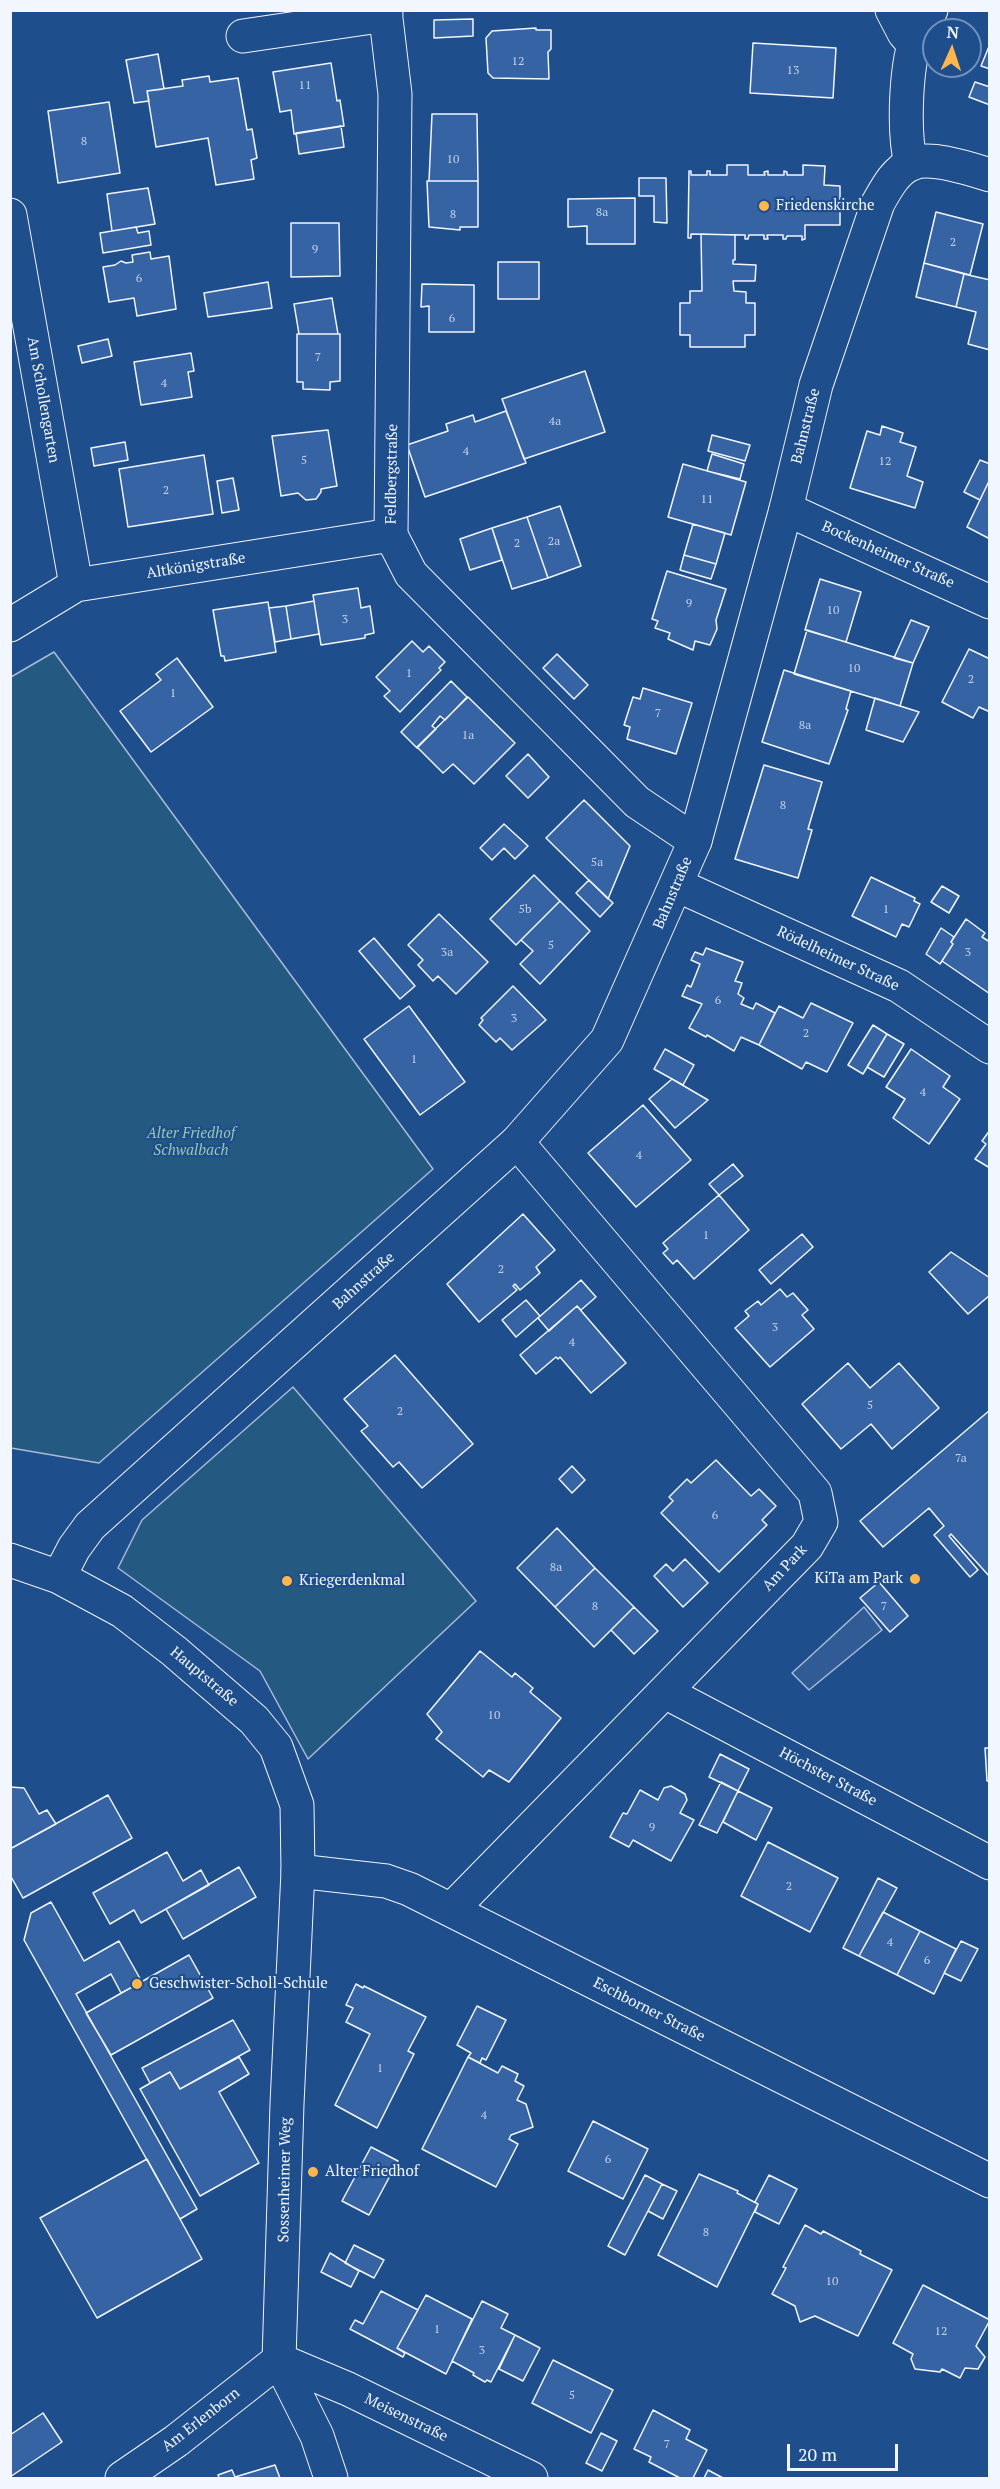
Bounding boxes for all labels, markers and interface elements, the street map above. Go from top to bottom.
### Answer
north arrow [922,18,982,78]
text: N [946,21,959,43]
house number: 12 [512,55,524,69]
house number: 13 [787,64,799,78]
house number: 11 [299,79,311,93]
house number: 8 [81,135,87,149]
house number: 10 [447,153,459,167]
place label: Friedenskirche [776,197,875,215]
marker: Friedenskirche [757,199,771,213]
house number: 8a [596,206,608,220]
house number: 8 [450,208,456,222]
house number: 2 [950,236,956,250]
house number: 9 [312,243,318,257]
house number: 6 [136,272,142,286]
house number: 6 [449,312,455,326]
street label: Am Schollengarten [23,336,63,464]
house number: 7 [315,351,321,365]
house number: 4 [161,377,167,391]
street label: Bahnstraße [788,386,824,466]
house number: 4a [549,415,561,429]
street label: Feldbergstraße [382,424,402,524]
house number: 4 [463,445,469,459]
house number: 5 [301,454,307,468]
house number: 12 [879,455,891,469]
house number: 2 [163,484,169,498]
house number: 11 [701,493,713,507]
street label: Bockenheimer Straße [819,518,957,592]
house number: 2a [548,535,560,549]
house number: 2 [514,537,520,551]
street label: Altkönigstraße [145,549,247,583]
house number: 9 [686,597,692,611]
house number: 10 [827,604,839,618]
house number: 3 [342,613,348,627]
house number: 10 [848,662,860,676]
house number: 1 [406,667,412,681]
house number: 2 [968,673,974,687]
house number: 1 [170,687,176,701]
house number: 7 [655,707,661,721]
house number: 8a [799,719,811,733]
house number: 1a [462,729,474,743]
house number: 8 [780,799,786,813]
street label: Bahnstraße [650,854,696,932]
house number: 5a [591,856,603,870]
house number: 5b [519,903,531,917]
house number: 1 [883,903,889,917]
street label: Rödelheimer Straße [774,923,902,995]
house number: 5 [548,939,554,953]
house number: 3a [441,946,453,960]
house number: 3 [965,946,971,960]
house number: 6 [715,994,721,1008]
house number: 3 [511,1012,517,1026]
house number: 2 [803,1027,809,1041]
house number: 1 [411,1053,417,1067]
house number: 4 [920,1086,926,1100]
park label: Alter Friedhof Schwalbach [147,1125,235,1160]
house number: 4 [636,1149,642,1163]
house number: 1 [703,1229,709,1243]
street label: Bahnstraße [329,1249,399,1313]
house number: 2 [498,1263,504,1277]
house number: 3 [772,1321,778,1335]
house number: 4 [569,1336,575,1350]
house number: 5 [867,1399,873,1413]
house number: 2 [397,1405,403,1419]
house number: 7a [955,1452,967,1466]
house number: 6 [712,1509,718,1523]
street label: Am Park [759,1541,811,1595]
house number: 8a [550,1561,562,1575]
place label: KiTa am Park [815,1570,903,1588]
place label: Kriegerdenkmal [299,1572,405,1590]
marker: KiTa am Park [908,1572,922,1586]
marker: Kriegerdenkmal [280,1574,294,1588]
house number: 8 [592,1600,598,1614]
house number: 7 [881,1600,887,1614]
street label: Hauptstraße [166,1643,242,1711]
house number: 10 [488,1709,500,1723]
street label: Höchster Straße [776,1744,880,1810]
house number: 9 [649,1821,655,1835]
house number: 2 [786,1880,792,1894]
house number: 4 [887,1936,893,1950]
house number: 6 [924,1954,930,1968]
street label: Eschborner Straße [590,1974,708,2046]
place label: Geschwister-Scholl-Schule [149,1975,328,1993]
marker: Geschwister-Scholl-Schule [130,1977,144,1991]
house number: 1 [377,2062,383,2076]
house number: 4 [481,2109,487,2123]
street label: Sossenheimer Weg [275,2117,295,2243]
house number: 6 [605,2153,611,2167]
place label: Alter Friedhof [325,2163,419,2181]
marker: Alter Friedhof [306,2165,320,2179]
house number: 8 [703,2226,709,2240]
house number: 10 [826,2275,838,2289]
house number: 1 [434,2323,440,2337]
house number: 12 [935,2325,947,2339]
house number: 3 [479,2344,485,2358]
street label: Am Erlenborn [159,2384,243,2456]
house number: 5 [569,2389,575,2403]
street label: Meisenstraße [361,2390,451,2446]
scale bar [790,2432,901,2470]
house number: 7 [664,2438,670,2452]
text: 20 m [798,2442,837,2466]

